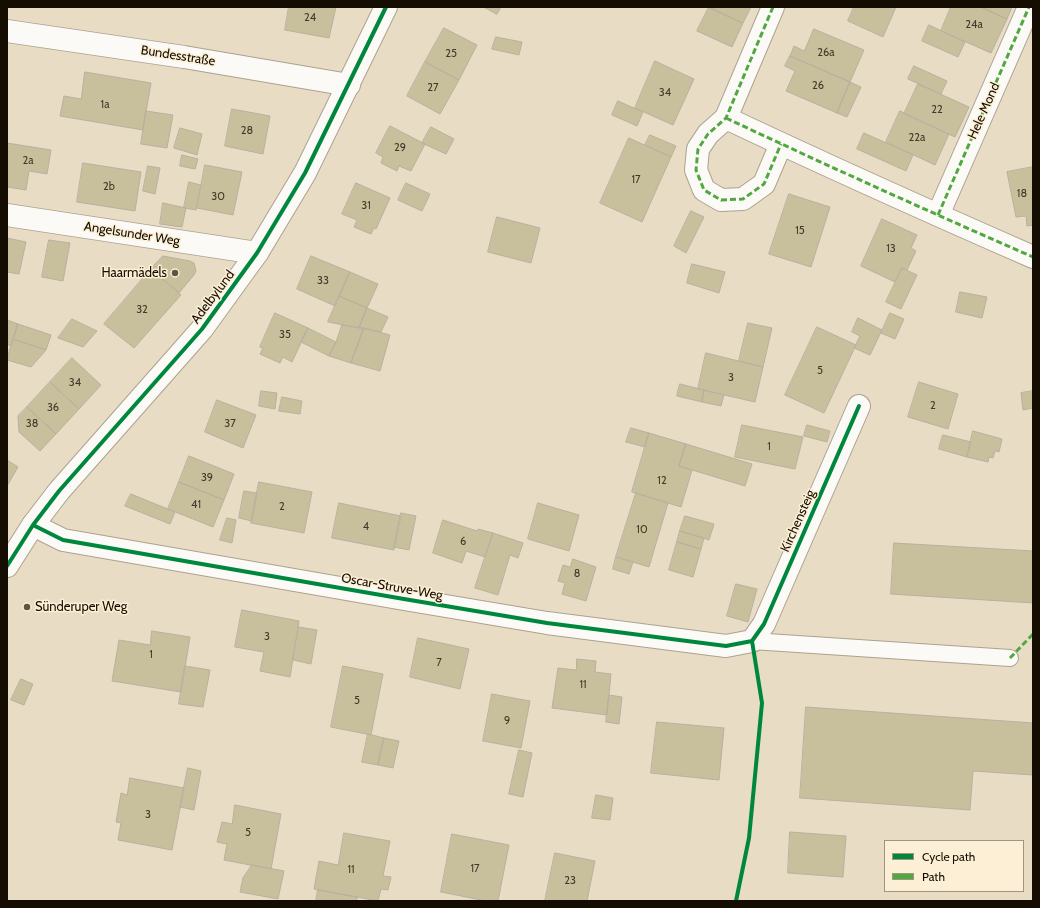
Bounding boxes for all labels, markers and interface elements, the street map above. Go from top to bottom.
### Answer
house number: 24 [304,11,316,25]
house number: 24a [965,18,983,32]
street label: Bundesstraße [140,42,216,70]
house number: 26a [817,46,835,60]
house number: 25 [445,47,457,61]
house number: 26 [812,79,824,93]
street label: Hele Mond [965,80,1003,142]
house number: 27 [427,81,439,95]
house number: 34 [659,86,671,100]
house number: 1a [101,98,109,112]
house number: 22 [931,103,943,117]
house number: 28 [241,124,253,138]
house number: 22a [909,131,925,145]
house number: 29 [394,141,406,155]
house number: 2a [22,154,34,168]
house number: 17 [631,173,641,187]
house number: 2b [103,180,115,194]
house number: 18 [1017,187,1027,201]
house number: 30 [211,190,225,204]
house number: 31 [361,199,371,213]
street label: Angelsunder Weg [83,219,181,249]
house number: 15 [795,224,805,238]
house number: 13 [886,242,896,256]
place label: Haarmädels [101,265,167,281]
street label: Adelbylund [188,267,238,327]
marker: Haarmädels [170,268,180,278]
house number: 33 [317,274,329,288]
house number: 32 [136,303,148,317]
house number: 35 [279,328,291,342]
house number: 5 [817,364,823,378]
house number: 3 [728,371,734,385]
house number: 34 [69,376,81,390]
house number: 2 [930,399,936,413]
house number: 36 [47,401,59,415]
house number: 38 [26,417,38,431]
house number: 37 [224,417,236,431]
house number: 1 [767,440,771,454]
house number: 39 [201,471,213,485]
house number: 12 [657,474,667,488]
street label: Kirchensteig [777,487,819,555]
house number: 41 [191,498,201,512]
house number: 2 [279,500,285,514]
house number: 4 [363,520,369,534]
house number: 10 [636,523,648,537]
house number: 6 [460,535,466,549]
house number: 8 [574,567,580,581]
street label: Oscar-Struve-Weg [340,570,444,604]
place label: Sünderuper Weg [35,599,127,615]
marker: Sünderuper Weg [22,602,32,612]
house number: 3 [264,630,270,644]
house number: 1 [149,648,153,662]
house number: 7 [436,656,442,670]
house number: 11 [579,678,587,692]
house number: 5 [354,694,360,708]
house number: 9 [504,714,510,728]
house number: 3 [145,808,151,822]
house number: 5 [245,826,251,840]
legend [884,840,1024,892]
text: Cycle path [922,849,975,864]
house number: 17 [470,862,480,876]
house number: 11 [347,863,355,877]
text: Path [922,869,945,884]
house number: 23 [564,874,576,888]

